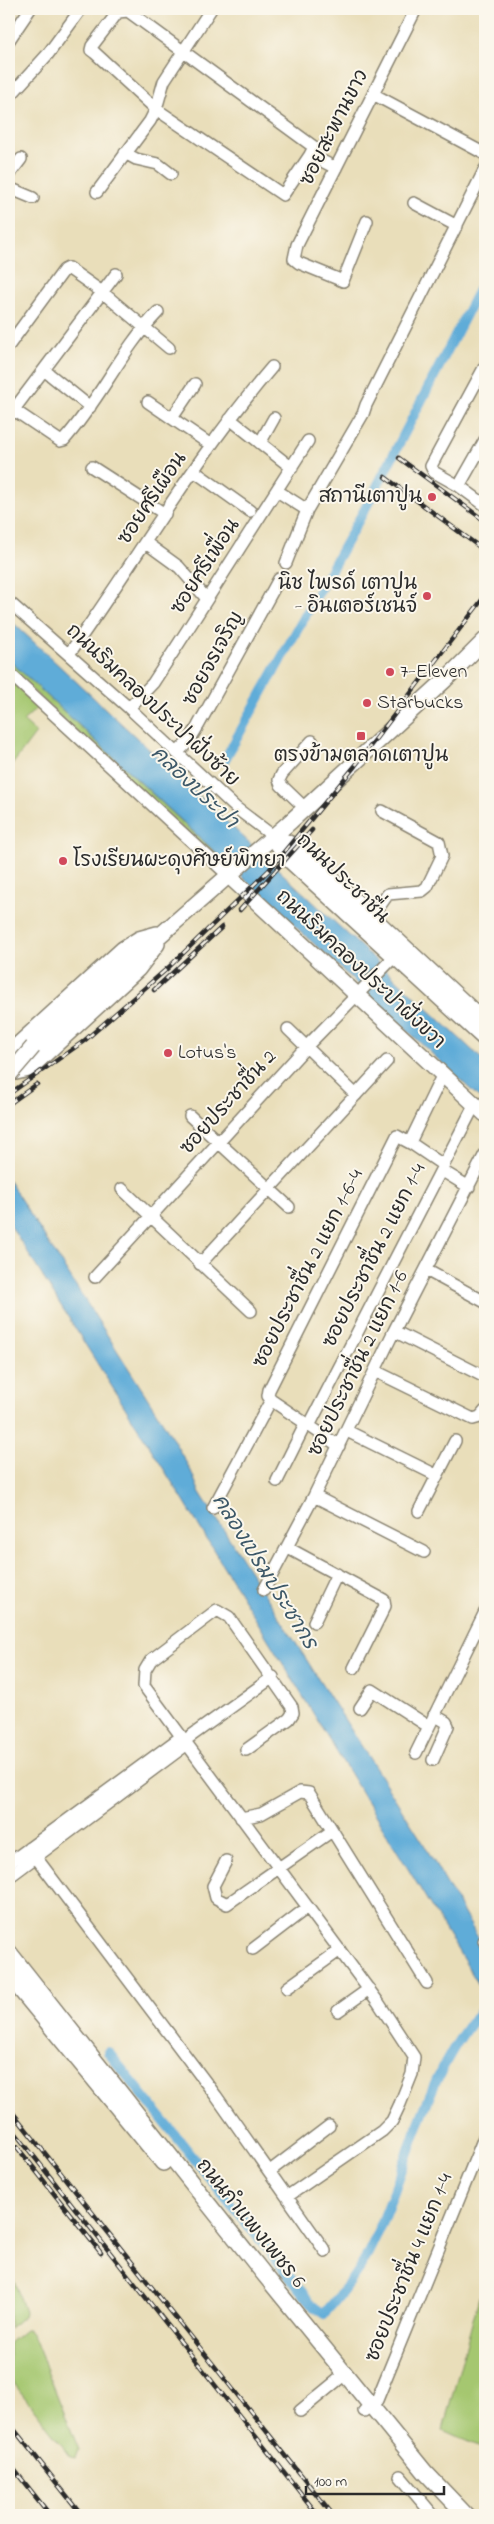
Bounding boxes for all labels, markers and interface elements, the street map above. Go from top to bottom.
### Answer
street label: ซอยสะพานขาว [293,65,377,191]
street label: ซอยศรีเผือน [111,447,195,551]
place label: สถานีเตาปูน [319,483,422,512]
marker: สถานีเตาปูน [426,491,438,503]
street label: ซอยศรีเพื่อน [158,510,248,621]
place label: นิช ไพรด์ เตาปูน - อินเตอร์เชนจ์ [278,569,418,622]
marker: นิช ไพรด์ เตาปูน - อินเตอร์เชนจ์ [421,590,433,602]
street label: ซอยจรเจริญ [176,606,252,712]
street label: ถนนริมคลองประปาฝั่งซ้าย [60,619,244,793]
place label: 7-Eleven [400,658,467,687]
marker: 7-Eleven [384,666,396,678]
place label: Starbucks [377,689,463,718]
marker: Starbucks [361,697,373,709]
marker: ตรงข้ามตลาดเตาปูน [355,730,367,742]
water label: คลองประปา [145,741,243,835]
place label: ตรงข้ามตลาดเตาปูน [274,741,448,771]
street label: ถนนประชาชื่น [289,822,400,931]
place label: โรงเรียนผะดุงศิษย์พิทยา [73,846,286,876]
marker: โรงเรียนผะดุงศิษย์พิทยา [57,855,69,867]
street label: ถนนริมคลองประปาฝั่งขวา [269,879,455,1057]
street label: ซอยประชาชื่น 2 [169,1039,284,1162]
place label: Lotus's [178,1039,236,1068]
marker: Lotus's [162,1047,174,1059]
street label: ซอยประชาชื่น 2 แยก 1-4 [310,1156,434,1353]
street label: ซอยประชาชื่น 2 แยก 1-6-4 [248,1166,370,1372]
street label: ซอยประชาชื่น 2 แยก 1-6 [304,1267,414,1461]
water label: คลองเปรมประชากร [204,1489,325,1657]
street label: ถนนกำแพงเพชร 6 [188,2152,312,2295]
street label: ซอยประชาชื่น 4 แยก 1-4 [352,2167,461,2367]
scale bar [306,2464,444,2496]
text: 100 m [314,2471,347,2493]

